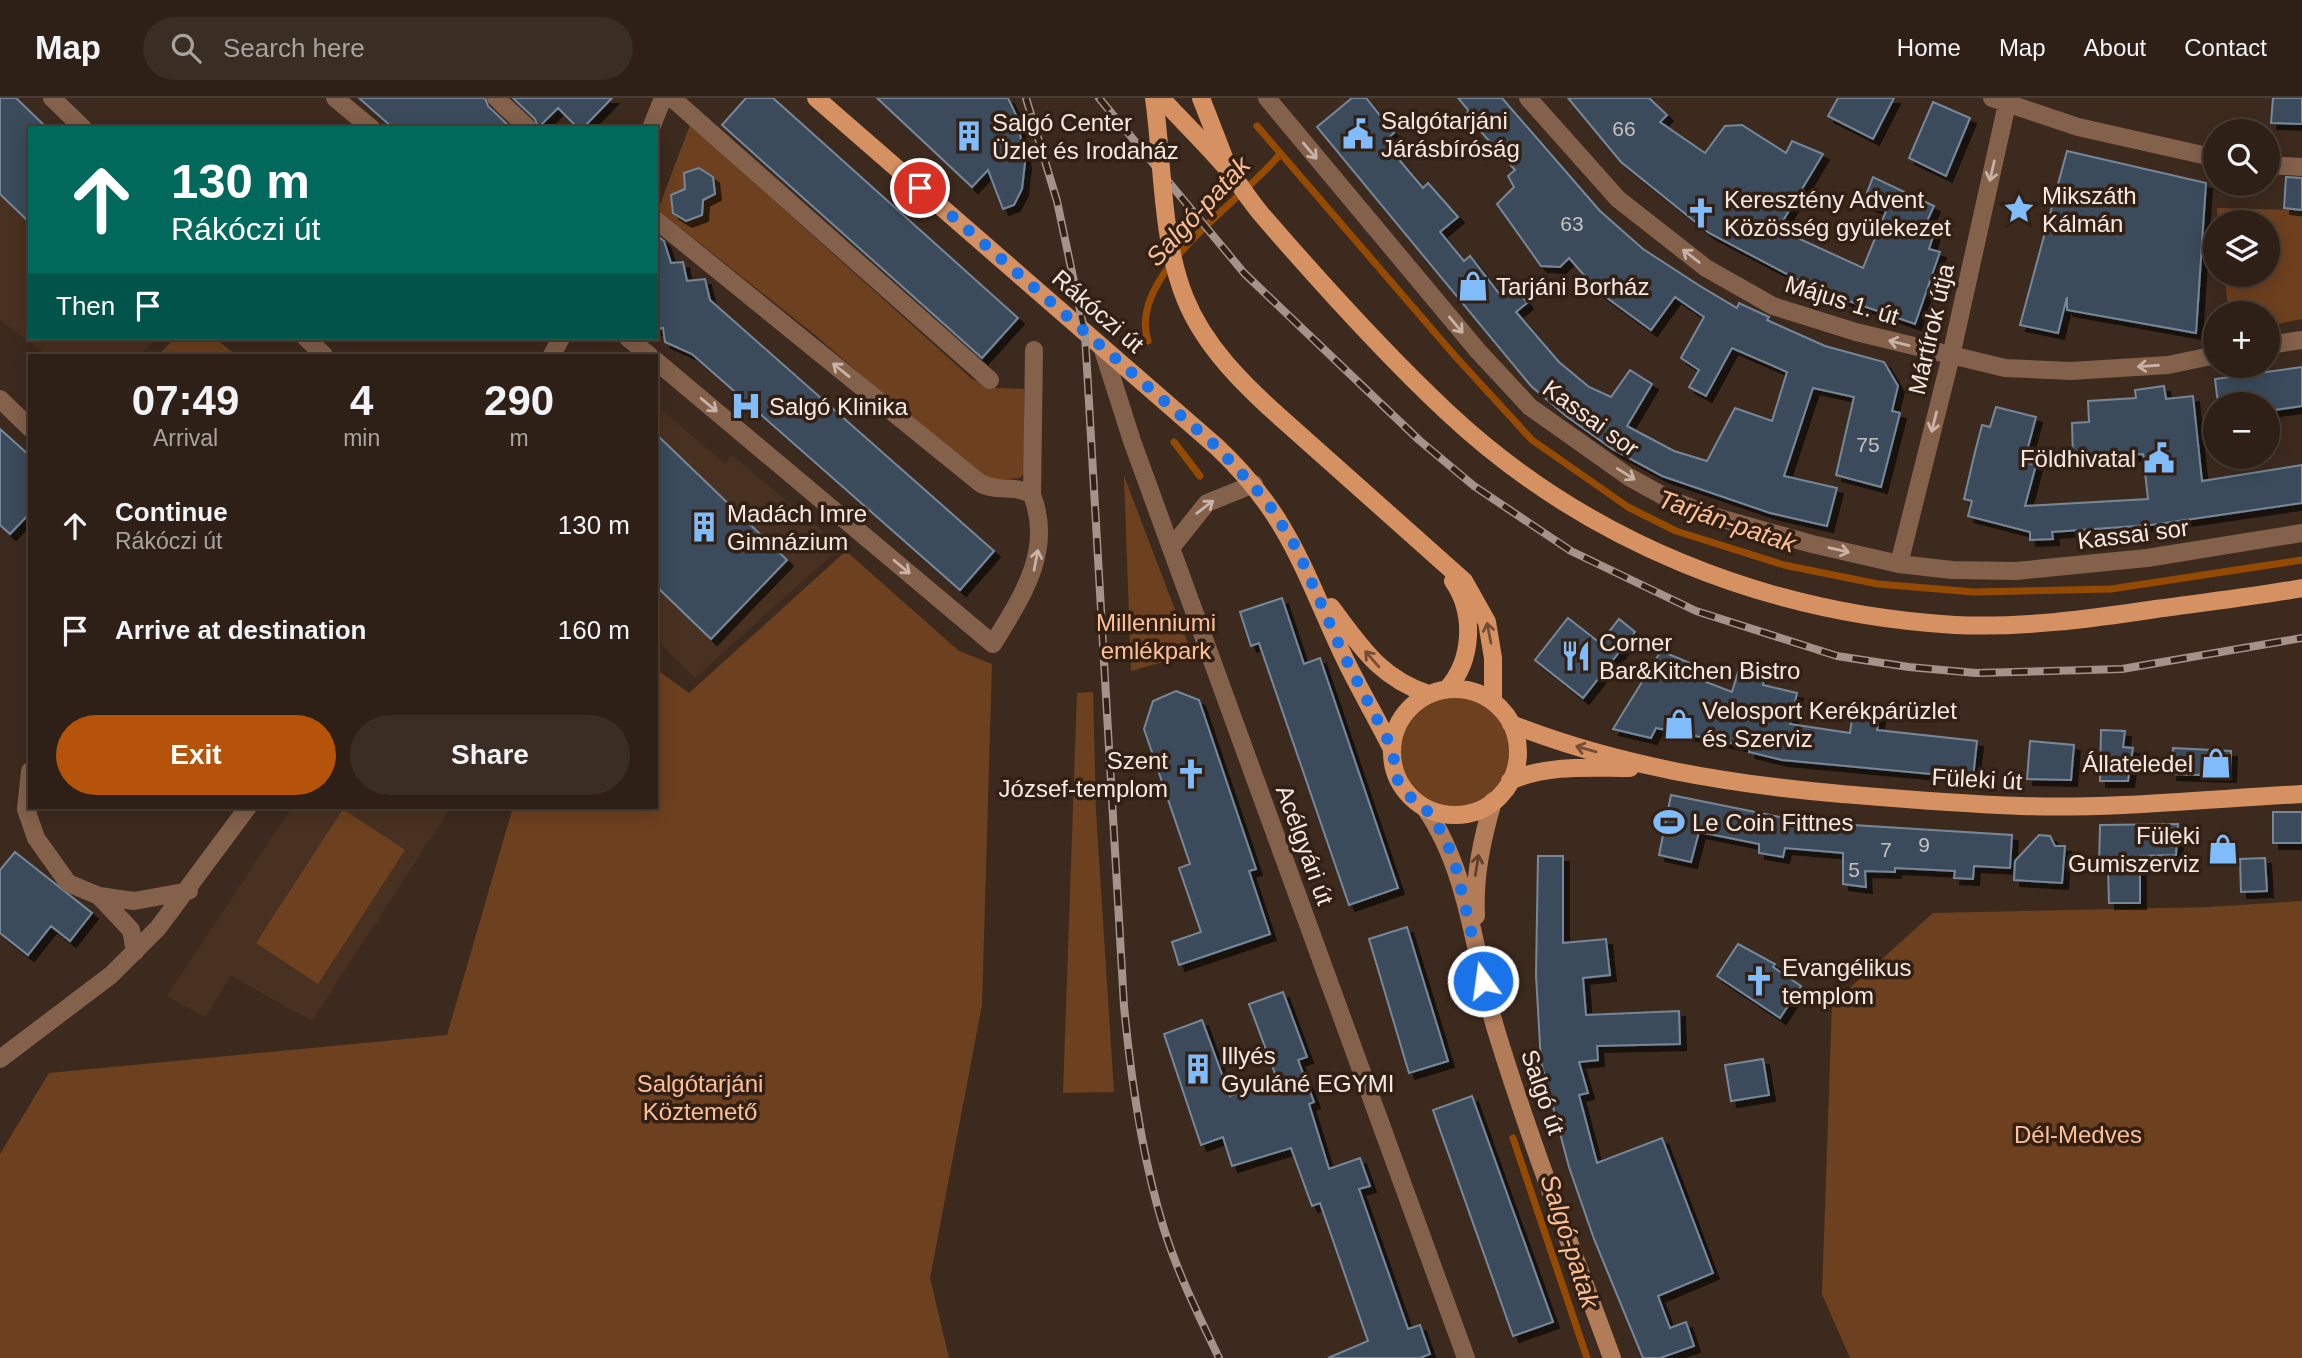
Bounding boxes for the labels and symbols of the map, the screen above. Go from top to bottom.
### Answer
place label: Salgótarjáni Járásbíróság [1381,107,1520,162]
place label: Salgó Center Üzlet és Irodaház [992,109,1179,164]
public building icon: Salgótarjáni Járásbíróság [1341,117,1375,151]
house number: 66 [1612,117,1636,140]
building icon: Salgó Center Üzlet és Irodaház [952,119,986,153]
one-way arrow [1302,141,1318,159]
water label: Salgó-patak [1140,149,1258,272]
pin [890,158,950,218]
one-way arrow [1985,159,1998,182]
place label: Mikszáth Kálmán [2042,182,2137,237]
place label: Keresztény Advent Közösség gyülekezet [1724,186,1951,241]
place icon: Mikszáth Kálmán [2002,192,2036,226]
church icon: Keresztény Advent Közösség gyülekezet [1684,196,1718,230]
house number: 63 [1560,212,1584,235]
one-way arrow [1683,249,1701,264]
street label: Mártírok útja [1903,260,1959,397]
street label: Rákóczi út [1047,264,1149,358]
shop icon: Tarjáni Borház [1456,269,1490,303]
street label: Május 1. út [1782,270,1902,330]
place label: Tarjáni Borház [1496,273,1649,300]
one-way arrow [1448,316,1464,334]
one-way arrow [1889,336,1911,349]
one-way arrow [2137,360,2160,373]
one-way arrow [832,362,850,377]
street label: Kassai sor [1538,374,1644,462]
hospital icon: Salgó Klinika [729,389,763,423]
place label: Salgó Klinika [769,393,908,420]
one-way arrow [699,397,717,413]
one-way arrow [1927,410,1940,433]
house number: 75 [1856,433,1880,456]
public building icon: Földhivatal [2142,441,2176,475]
place label: Földhivatal [2020,445,2136,472]
one-way arrow [1615,468,1635,482]
water label: Tarján-patak [1654,483,1802,559]
one-way arrow [1196,499,1214,514]
place label: Madách Imre Gimnázium [727,500,867,555]
building icon: Madách Imre Gimnázium [687,510,721,544]
street label: Kassai sor [2076,514,2190,554]
one-way arrow [1827,544,1850,558]
one-way arrow [1030,549,1043,572]
one-way arrow [892,559,910,575]
park label: Millenniumi emlékpark [1096,609,1216,664]
one-way arrow [1482,622,1496,645]
place label: Corner Bar&Kitchen Bistro [1599,629,1800,684]
restaurant icon: Corner Bar&Kitchen Bistro [1559,639,1593,673]
one-way arrow [1364,650,1380,668]
place label: Velosport Kerékpárüzlet és Szerviz [1702,697,1957,752]
shop icon: Velosport Kerékpárüzlet és Szerviz [1662,707,1696,741]
one-way arrow [1575,742,1597,755]
shop icon: Állateledel [2199,746,2233,780]
place label: Szent József-templom [999,747,1168,802]
place label: Állateledel [2082,750,2193,777]
church icon: Szent József-templom [1174,757,1208,791]
street label: Füleki út [1931,763,2023,795]
street label: Acélgyári út [1271,781,1339,909]
sports icon: Le Coin Fittnes [1652,805,1686,839]
place label: Le Coin Fittnes [1692,809,1853,836]
place label: Füleki Gumiszerviz [2068,822,2200,877]
shop icon: Füleki Gumiszerviz [2206,832,2240,866]
house number: 9 [1918,833,1930,856]
house number: 7 [1880,838,1892,861]
one-way arrow [1471,855,1484,877]
house number: 5 [1848,858,1860,881]
position arrow [1446,944,1520,1018]
place label: Evangélikus templom [1782,954,1911,1009]
church icon: Evangélikus templom [1742,964,1776,998]
place label: Illyés Gyuláné EGYMI [1221,1042,1394,1097]
street label: Salgó út [1516,1046,1570,1138]
building icon: Illyés Gyuláné EGYMI [1181,1052,1215,1086]
park label: Salgótarjáni Köztemető [637,1070,763,1125]
park label: Dél-Medves [2014,1121,2142,1148]
water label: Salgó-patak [1534,1170,1606,1314]

